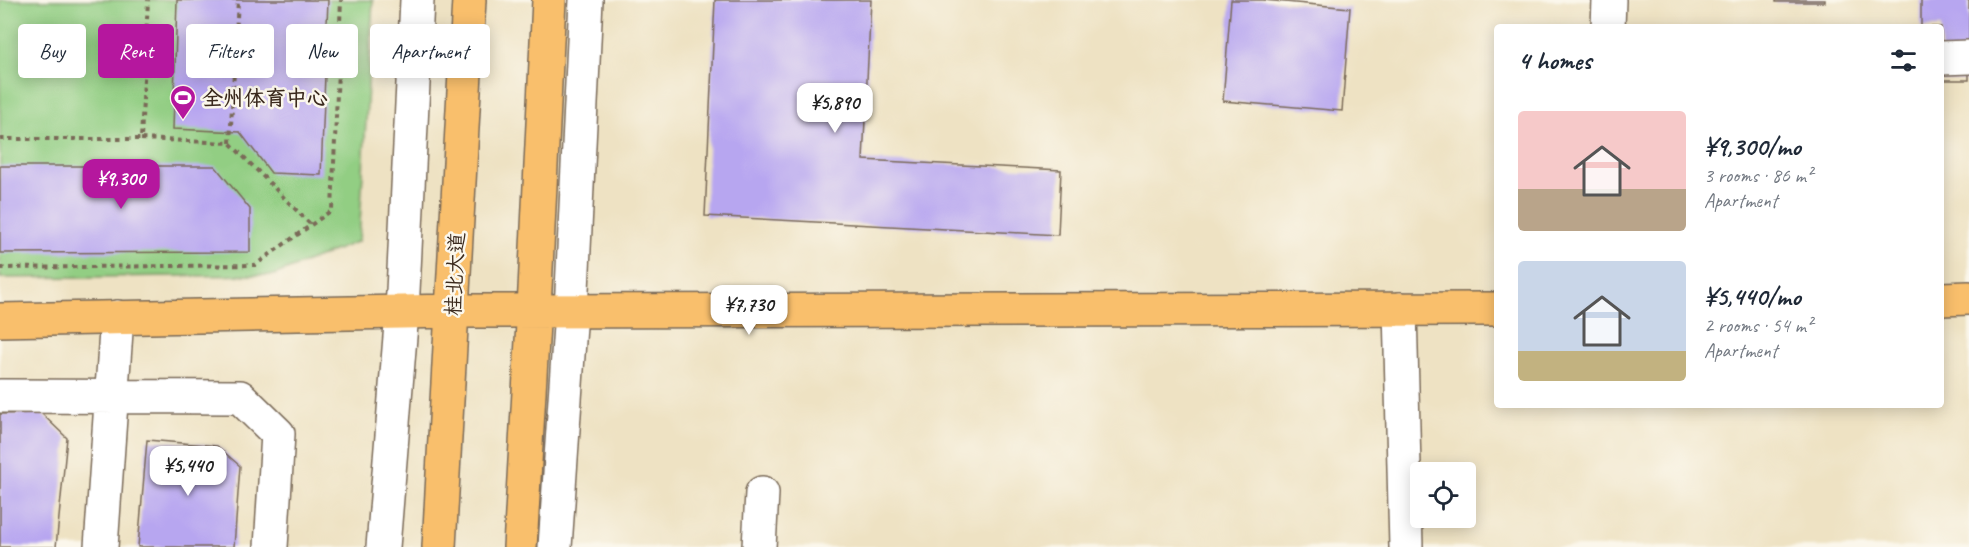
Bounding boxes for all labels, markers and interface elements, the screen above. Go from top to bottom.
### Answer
chip: Buy [18,24,86,78]
chip: Rent [98,24,174,78]
chip: Filters [186,24,274,78]
chip: New [286,24,358,78]
chip: Apartment [370,24,490,78]
text: 4 homes [1518,44,1591,77]
icon: filters [1887,44,1920,77]
sports icon: 全州体育中心 [168,83,198,121]
pin: ¥5,890 [786,83,884,134]
place label: 全州体育中心 [202,85,328,111]
text: ¥5,890 [811,90,859,115]
text: ¥9,300/mo [1704,130,1801,163]
icon: home [1566,135,1638,207]
pin: ¥9,300 [72,159,170,210]
text: 3 rooms · 86 m² [1704,163,1812,188]
text: ¥9,300 [97,166,145,191]
text: Apartment [1704,188,1777,213]
street label: 桂北大道 [440,231,470,317]
text: ¥5,440/mo [1704,280,1801,313]
pin: ¥7,730 [700,285,798,336]
icon: home [1566,285,1638,357]
text: ¥7,730 [725,292,773,317]
text: 2 rooms · 54 m² [1704,313,1812,338]
text: Apartment [1704,338,1777,363]
pin: ¥5,440 [139,446,237,497]
text: ¥5,440 [164,453,212,478]
map controls [1410,462,1476,528]
button: locate [1410,462,1476,528]

